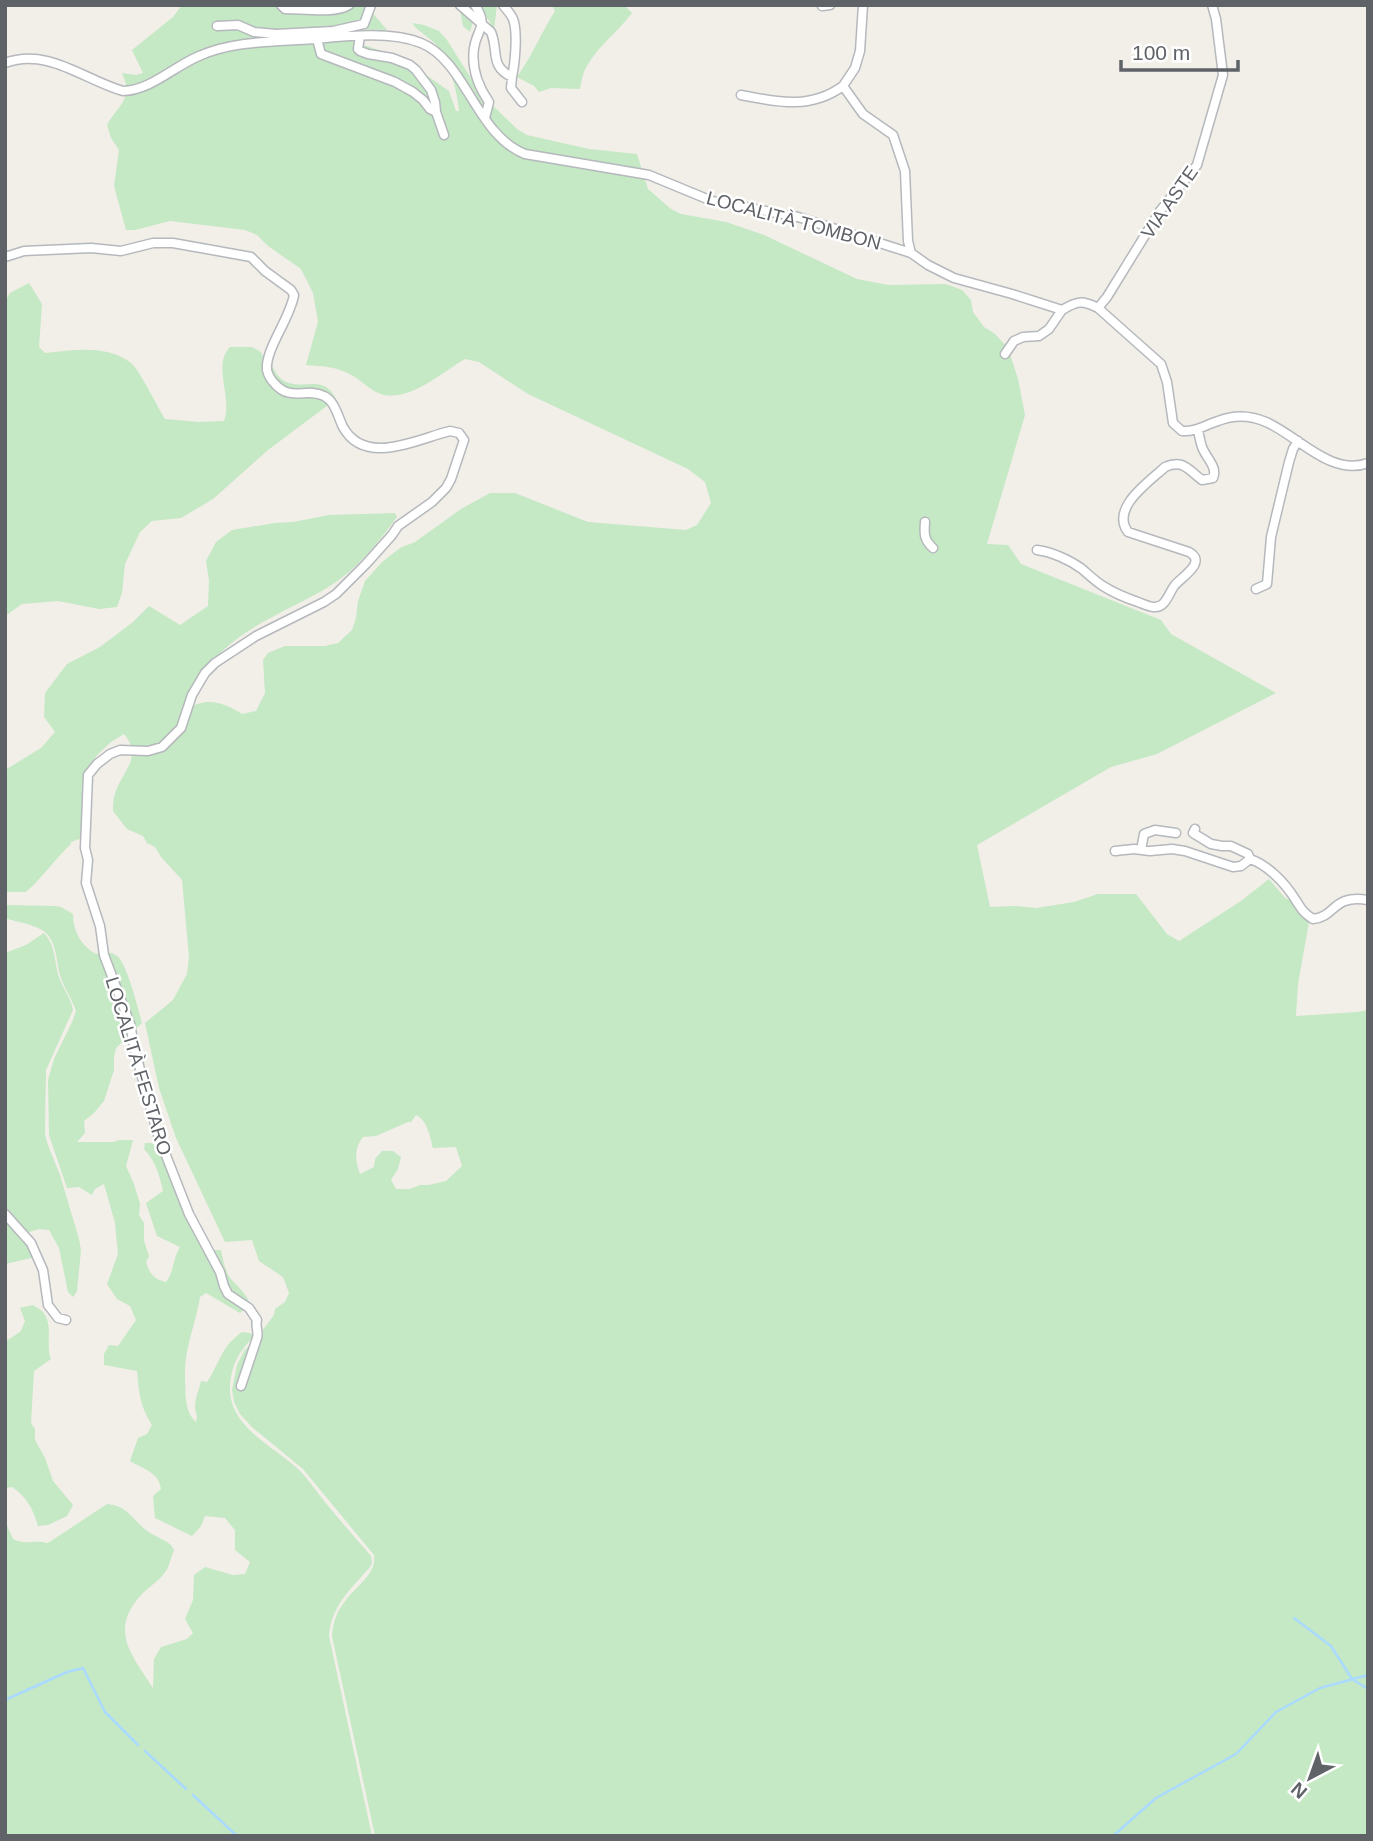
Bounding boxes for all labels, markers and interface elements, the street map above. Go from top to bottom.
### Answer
scale bar [1121,28,1238,72]
text: 100 m [1132,41,1190,64]
street label: VIA ASTE [1137,162,1202,242]
street label: LOCALITÀ TOMBON [704,187,883,254]
street label: LOCALITÀ FESTARO [101,974,176,1158]
north arrow [1275,1743,1345,1813]
text: N [1287,1778,1311,1803]

